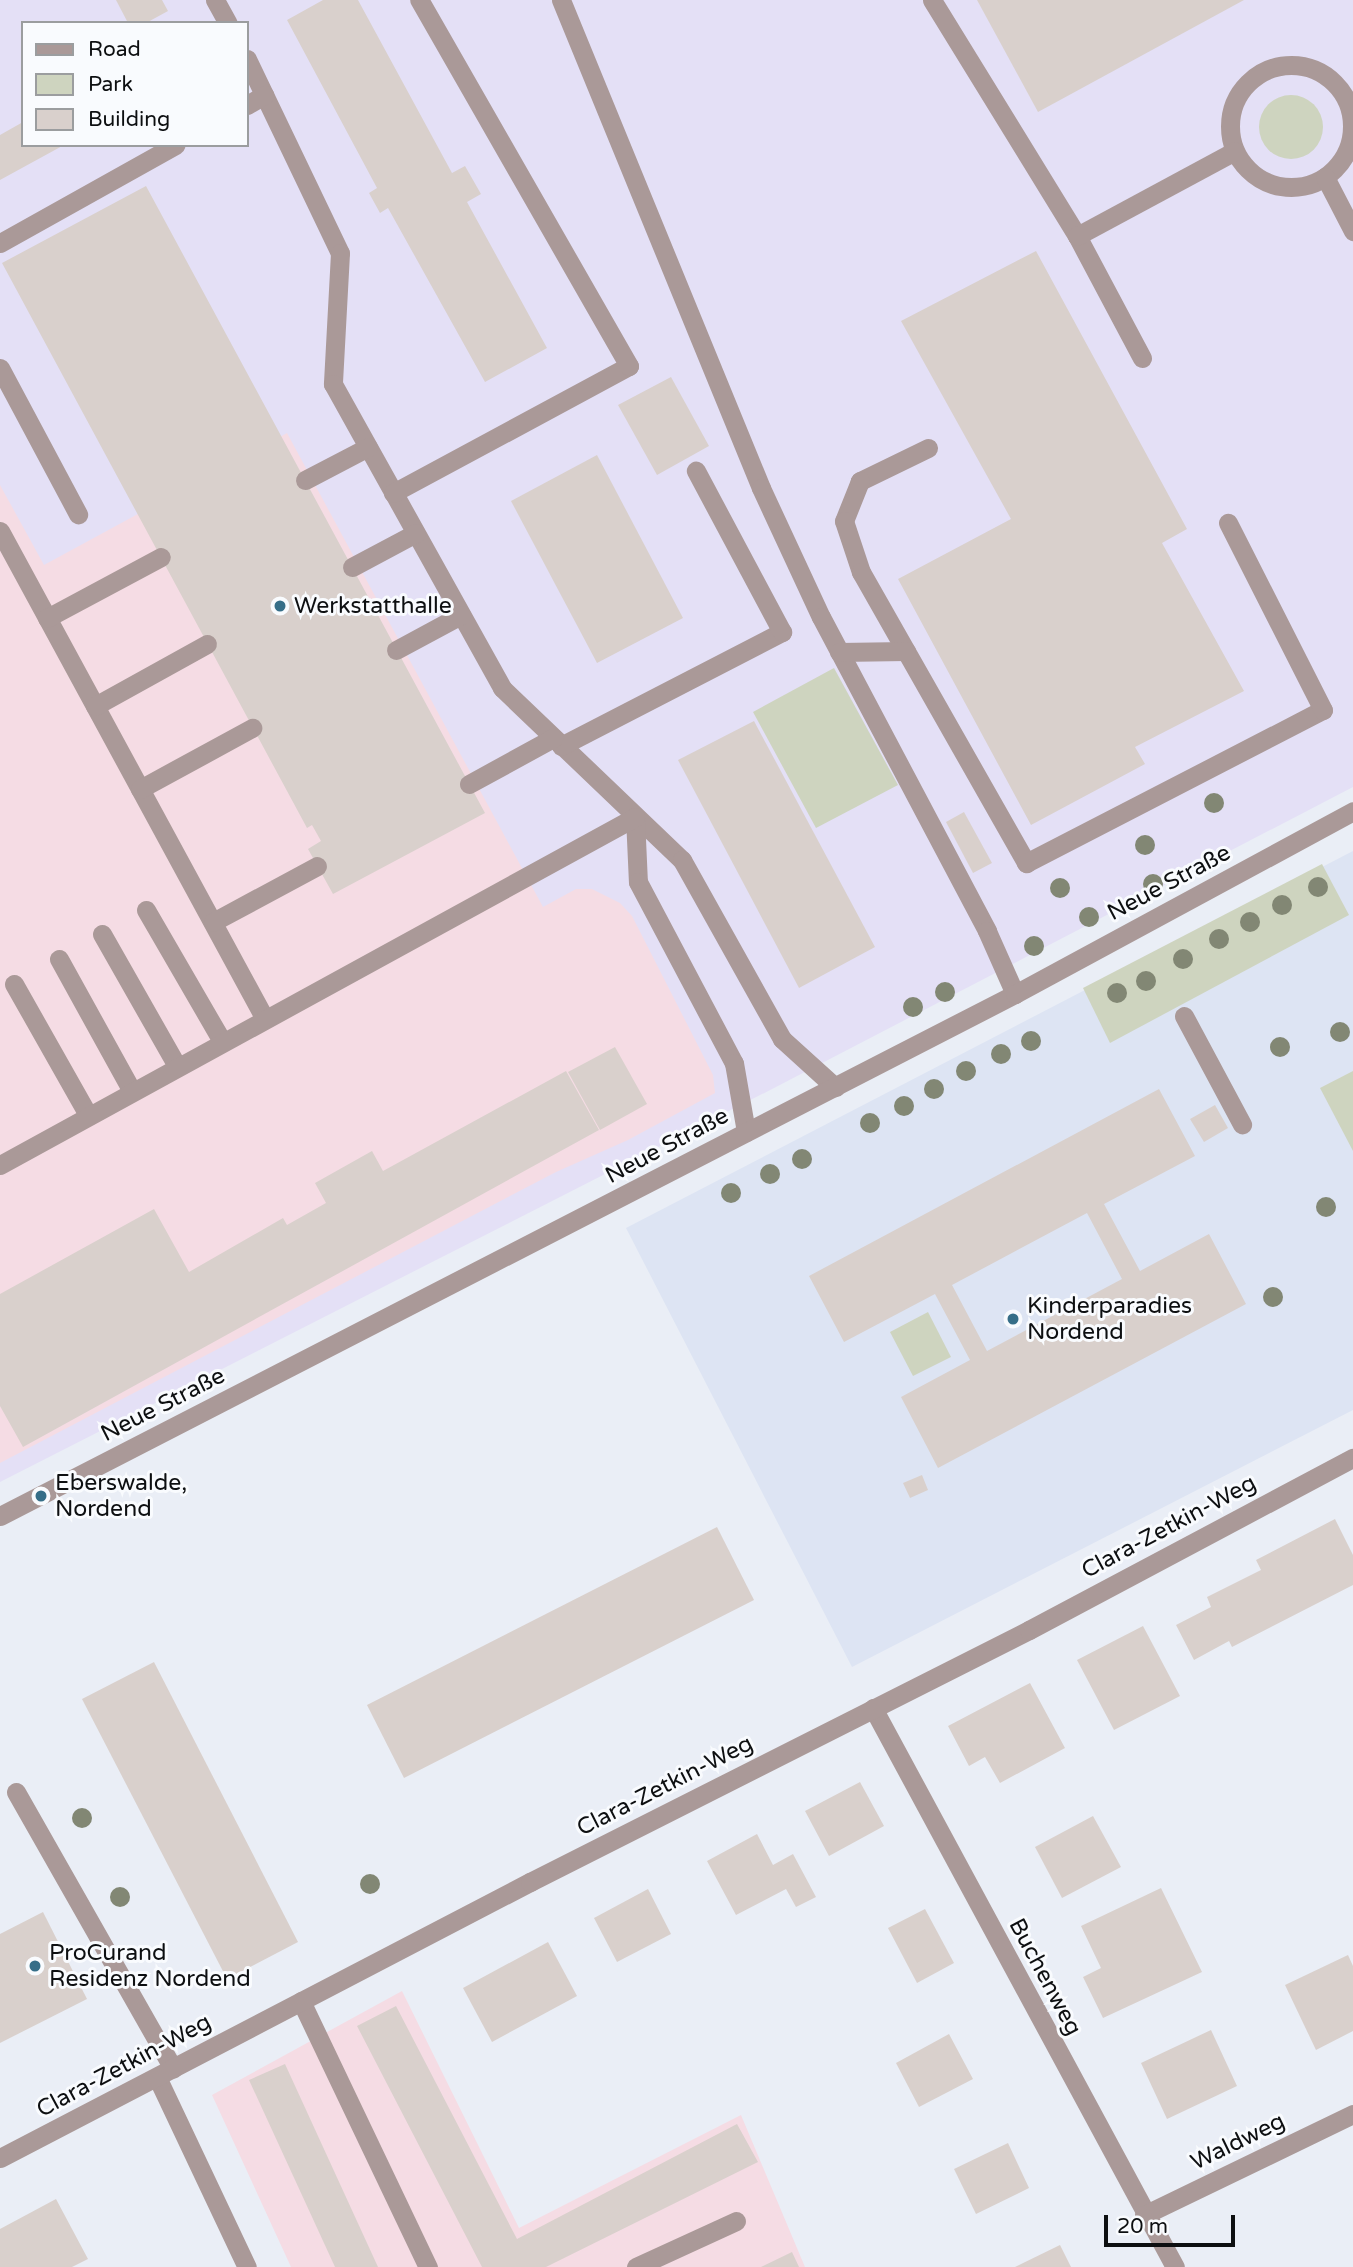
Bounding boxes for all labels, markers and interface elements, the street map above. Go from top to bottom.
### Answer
legend [21,21,248,147]
text: Road [88,37,141,62]
text: Park [88,72,133,97]
text: Building [88,107,170,132]
place label: Werkstatthalle [294,592,452,620]
marker: Werkstatthalle [272,598,288,614]
street label: Neue Straße [1103,839,1235,927]
street label: Neue Straße [601,1102,733,1190]
place label: Kinderparadies Nordend [1027,1292,1192,1346]
marker: Kinderparadies Nordend [1005,1311,1021,1327]
street label: Neue Straße [96,1362,230,1448]
place label: Eberswalde, Nordend [55,1469,187,1523]
street label: Clara-Zetkin-Weg [1077,1469,1261,1585]
marker: Eberswalde, Nordend [33,1488,49,1504]
street label: Clara-Zetkin-Weg [572,1730,758,1842]
street label: Buchenweg [1003,1914,1087,2040]
place label: ProCurand Residenz Nordend [49,1939,251,1993]
marker: ProCurand Residenz Nordend [27,1958,43,1974]
street label: Clara-Zetkin-Weg [32,2008,216,2124]
street label: Waldweg [1187,2107,1289,2177]
scale bar [1108,2200,1239,2244]
text: 20 m [1117,2214,1168,2239]

